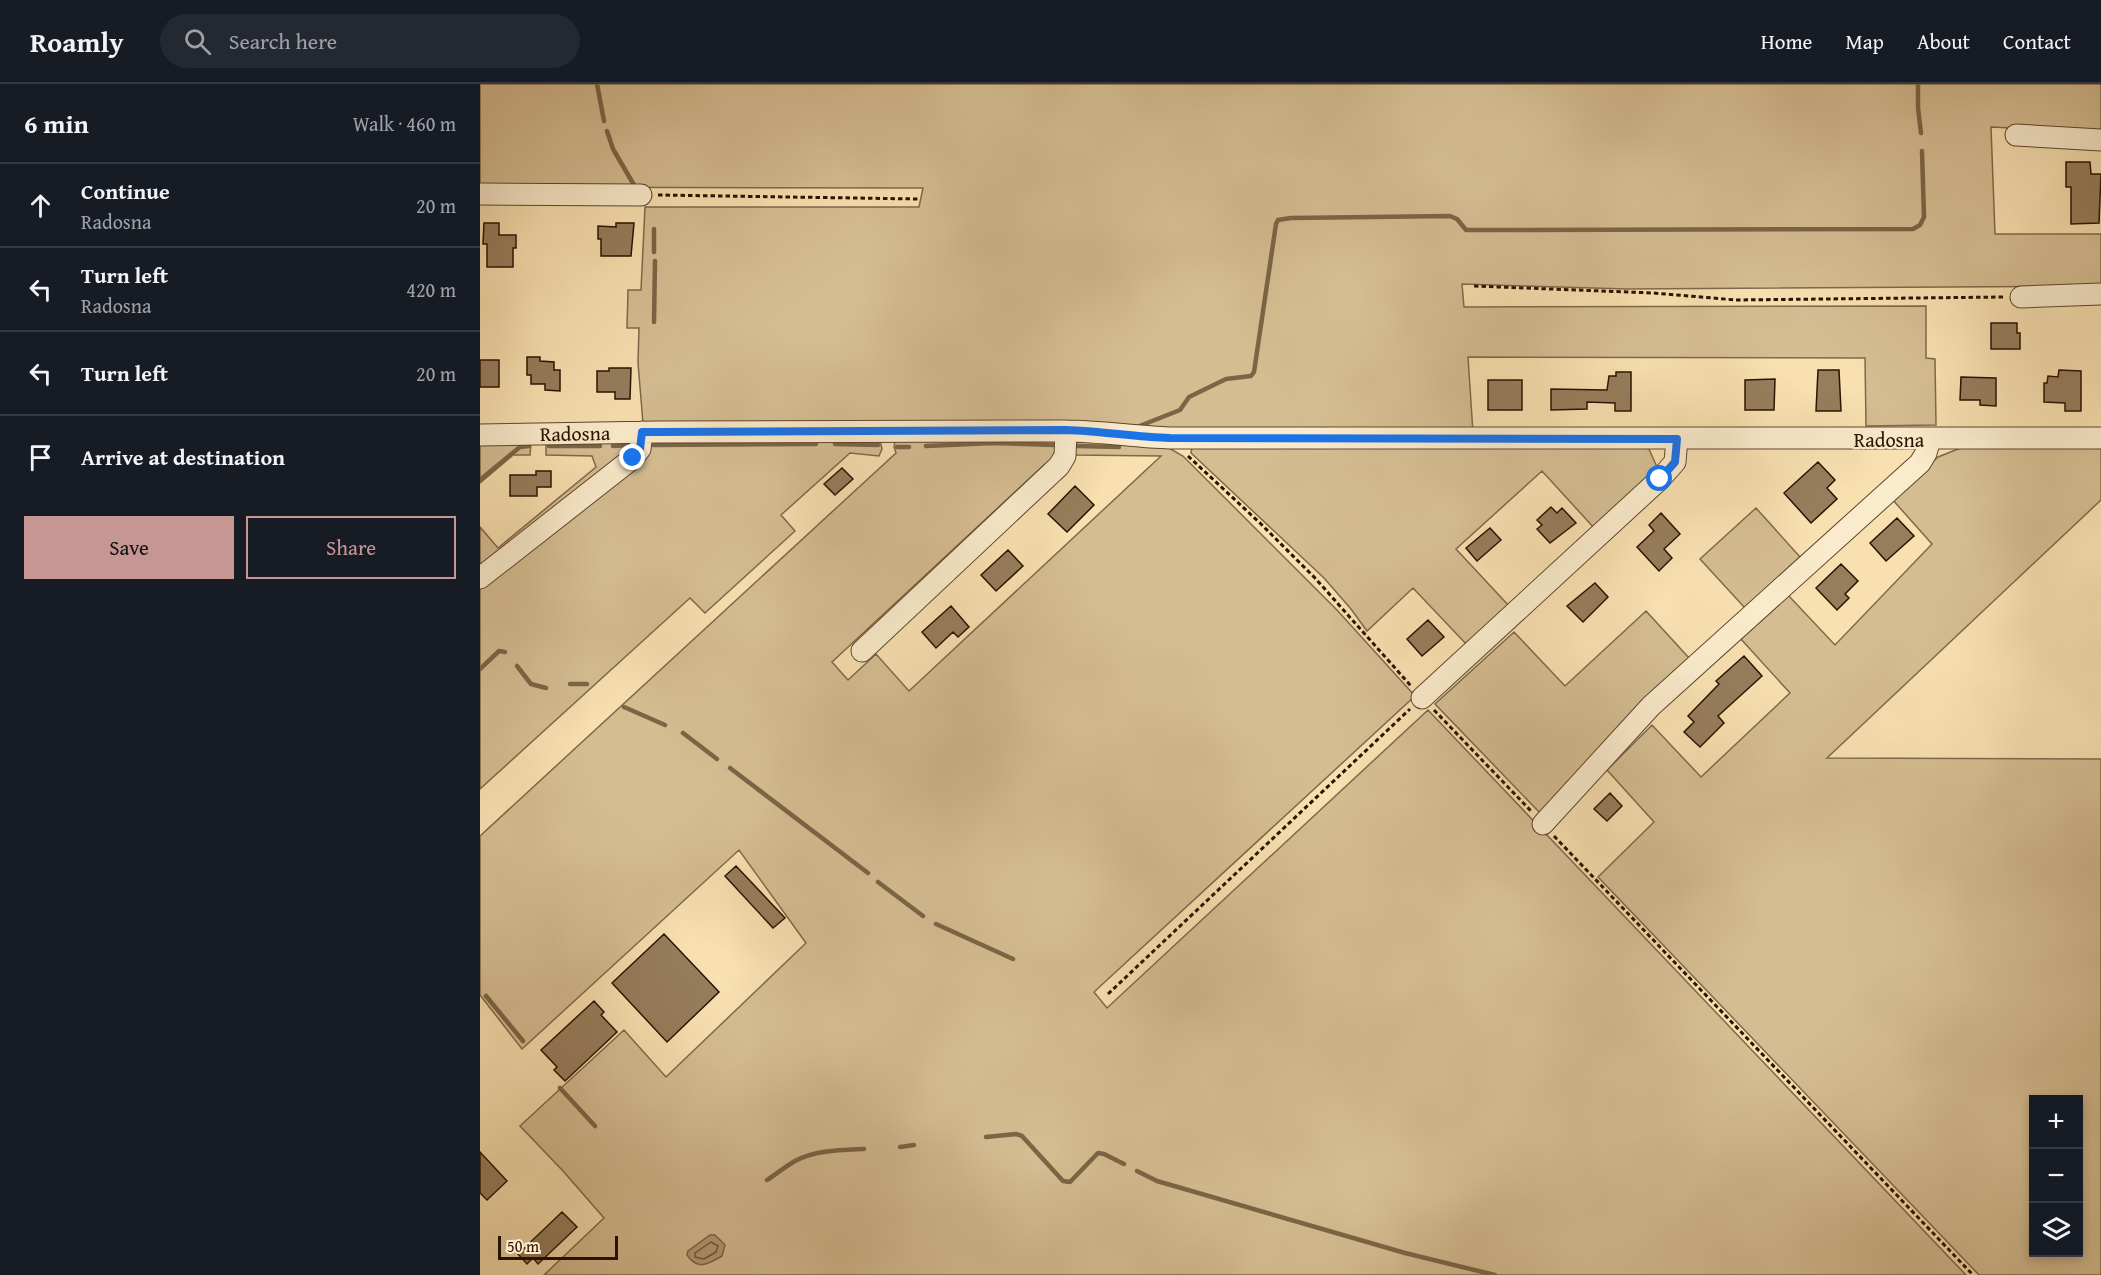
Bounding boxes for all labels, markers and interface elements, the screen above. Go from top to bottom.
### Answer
search box [160,14,580,68]
text: Roamly [30,21,124,62]
icon: search [181,25,214,58]
text: Search here [229,25,337,57]
text: Home [1761,26,1812,57]
text: Map [1845,26,1884,57]
text: About [1917,26,1970,57]
text: Contact [2003,26,2071,57]
text: 6 min [24,104,89,143]
text: Walk · 460 m [353,109,456,138]
text: Continue [81,175,170,207]
icon: ahead [24,189,57,222]
text: 20 m [416,191,456,220]
text: Radosna [81,207,151,236]
text: Turn left [81,259,168,291]
icon: left [24,273,57,306]
text: 420 m [406,275,456,304]
text: Radosna [81,291,151,320]
icon: left [24,357,57,390]
text: Turn left [81,357,168,389]
text: 20 m [416,359,456,388]
street label: Radosna [540,418,611,448]
street label: Radosna [1854,425,1925,454]
icon: arrive [24,441,57,474]
text: Arrive at destination [81,441,285,473]
route end [619,444,645,470]
route start [1646,465,1672,491]
button: Save [24,516,234,579]
button: Share [246,516,456,579]
map controls [2029,1095,2083,1257]
button: + [2029,1095,2083,1149]
button: − [2029,1149,2083,1203]
button: layers [2029,1203,2083,1257]
scale bar [498,1233,618,1260]
text: 50 m [507,1234,539,1258]

